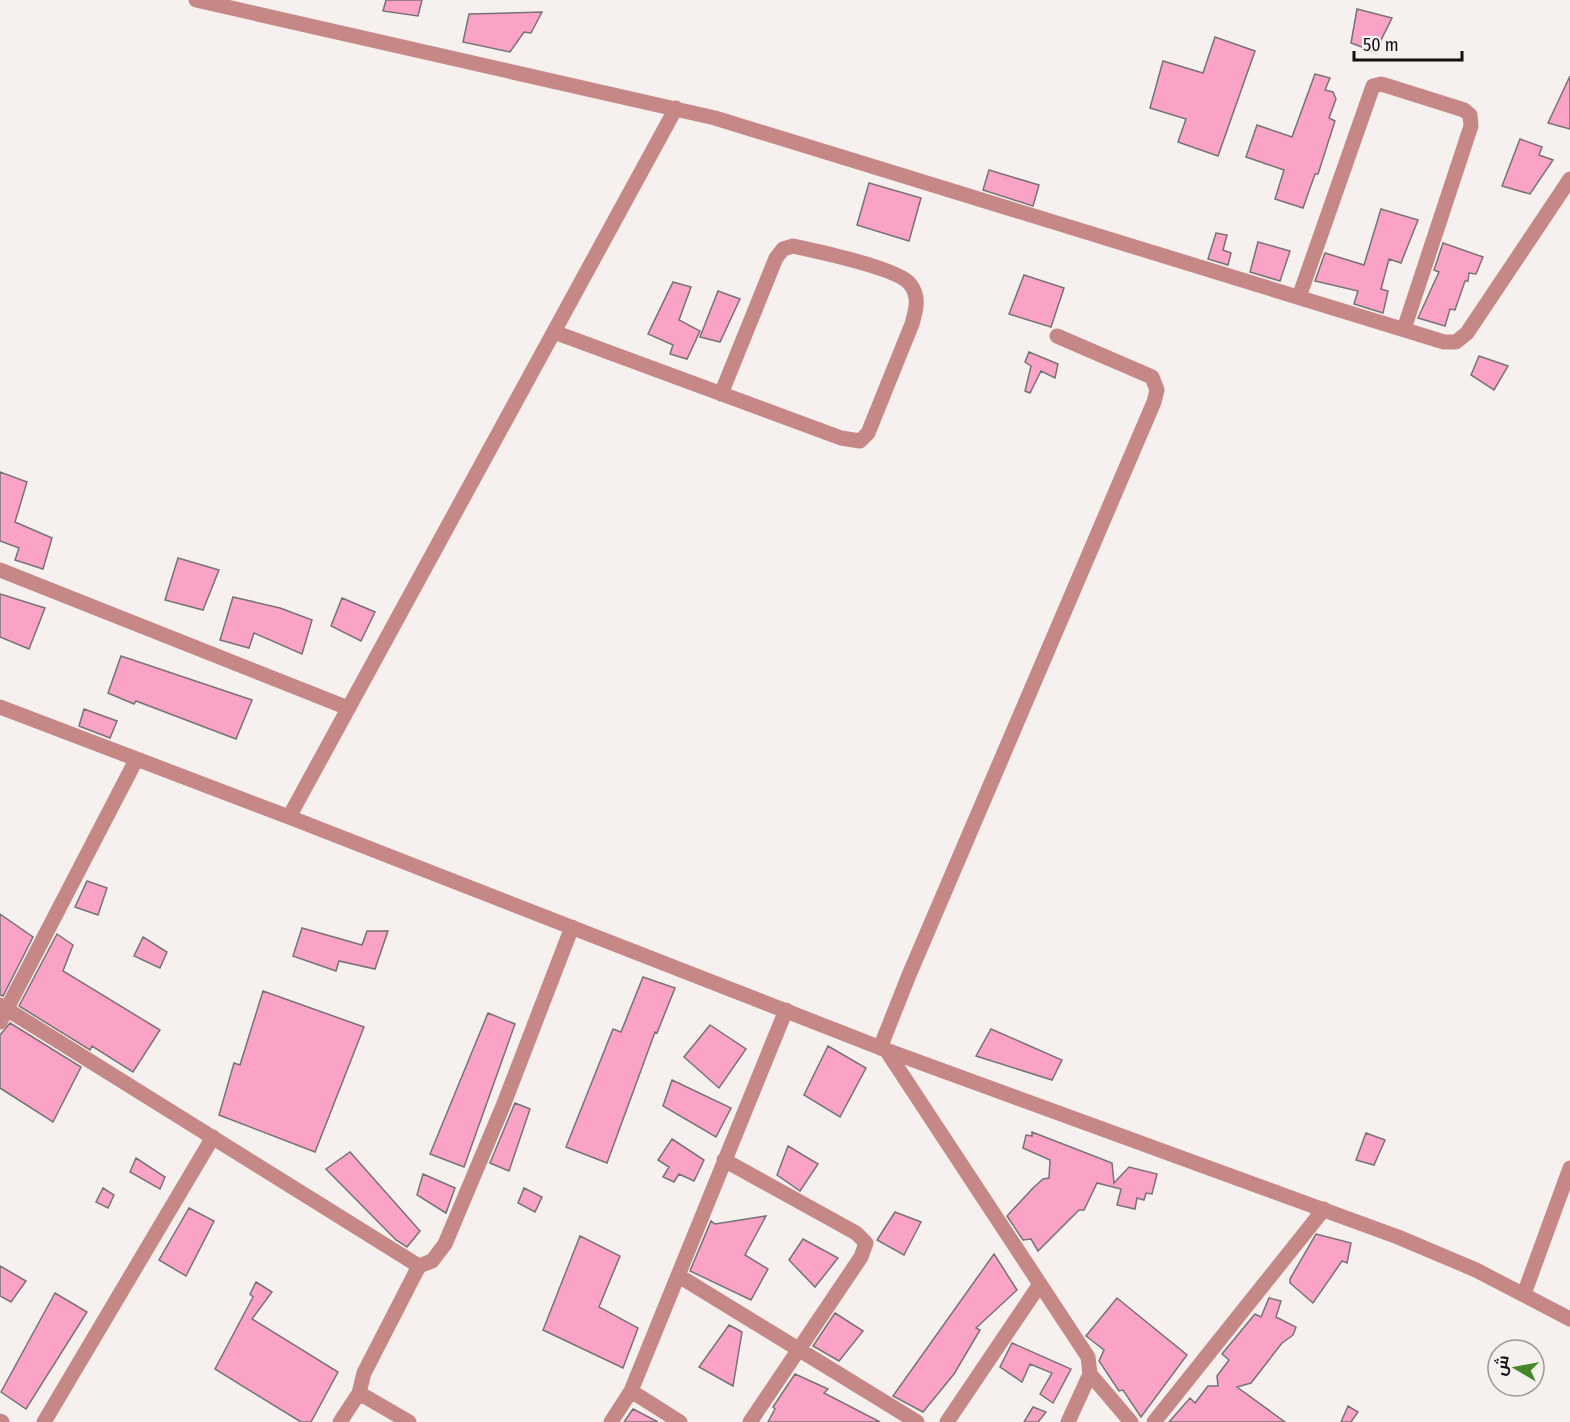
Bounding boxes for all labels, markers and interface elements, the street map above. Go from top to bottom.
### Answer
scale bar [1354,24,1462,62]
text: 50 m [1363,34,1399,56]
north arrow [1486,1338,1546,1398]
text: ش [1491,1354,1513,1377]

